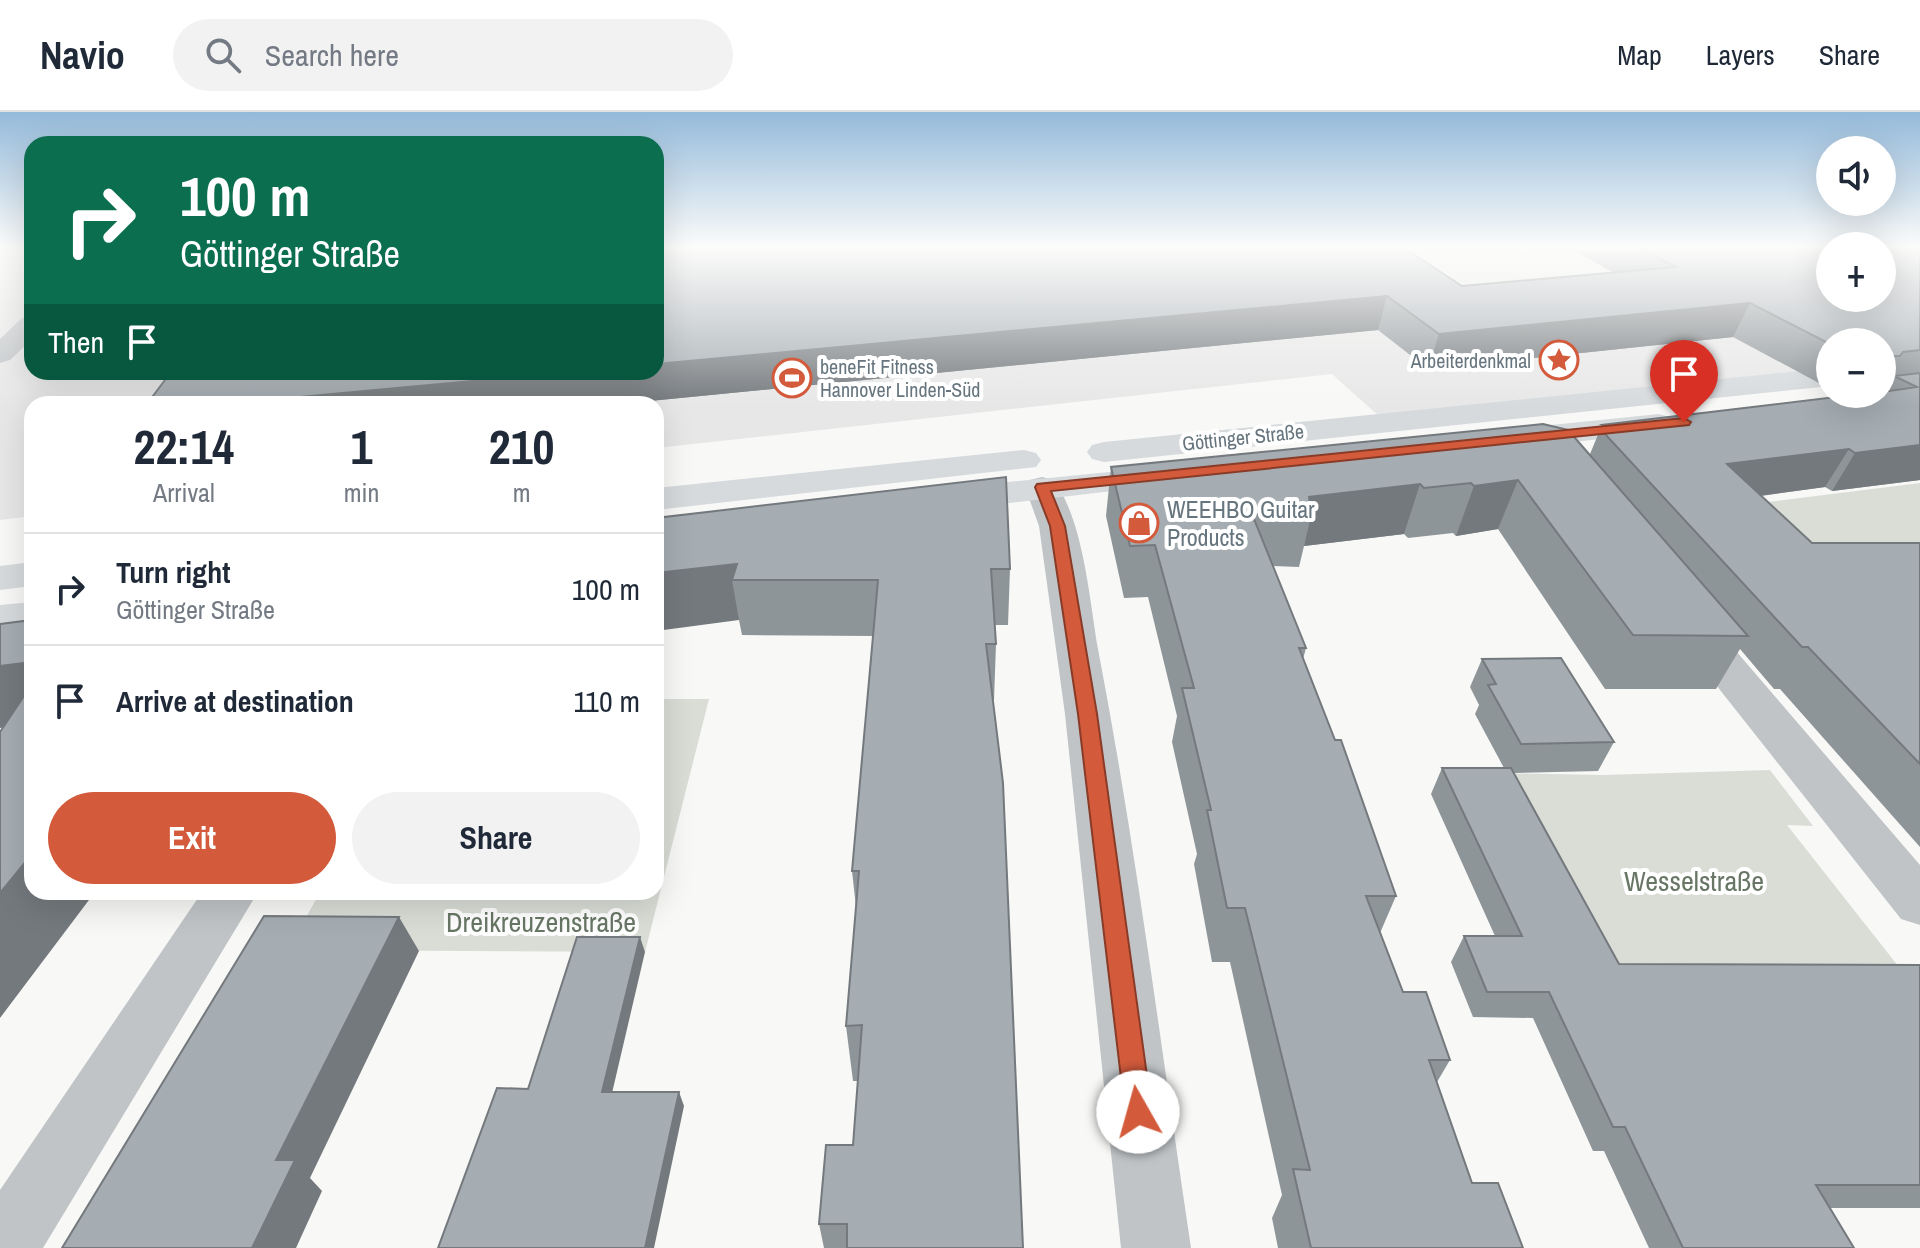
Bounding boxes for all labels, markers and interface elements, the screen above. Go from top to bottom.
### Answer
search box [173,19,733,91]
text: Navio [40,30,125,81]
icon: search [201,33,245,77]
text: Search here [265,35,399,75]
text: Map [1617,36,1662,74]
text: Layers [1706,36,1775,74]
text: Share [1819,36,1880,74]
map controls [1816,136,1896,408]
button: sound [1816,136,1896,216]
text: 100 m [180,158,310,233]
icon: right [48,168,152,272]
text: Göttinger Straße [180,230,400,278]
button: + [1816,232,1896,312]
icon: arrive [120,320,164,364]
text: Then [48,322,104,362]
button: − [1816,328,1896,408]
place icon: Arbeiterdenkmal [1538,339,1580,381]
pin [1650,340,1718,422]
place label: Arbeiterdenkmal [1410,347,1531,374]
icon: arrive [1662,352,1706,396]
place label: beneFit Fitness Hannover Linden-Süd [820,353,980,403]
sports icon: beneFit Fitness Hannover Linden-Süd [771,357,813,399]
text: 22:14 [134,414,234,479]
text: 1 [351,414,372,479]
text: 210 [489,414,554,479]
street label: Göttinger Straße [1181,417,1305,457]
text: Arrival [153,475,215,510]
text: min [344,475,379,510]
text: m [513,475,531,510]
place label: WEEHBO Guitar Products [1167,493,1315,553]
shop icon: WEEHBO Guitar Products [1118,502,1160,544]
text: Turn right [116,552,230,592]
icon: right [48,567,92,611]
text: 100 m [572,569,640,609]
text: Göttinger Straße [116,592,275,627]
icon: arrive [48,679,92,723]
text: Arrive at destination [116,681,354,721]
text: 110 m [573,681,640,721]
button: Exit [48,792,336,884]
button: Share [352,792,640,884]
park label: Wesselstraße [1624,862,1764,900]
park label: Dreikreuzenstraße [446,903,636,941]
position arrow [1096,1070,1180,1154]

